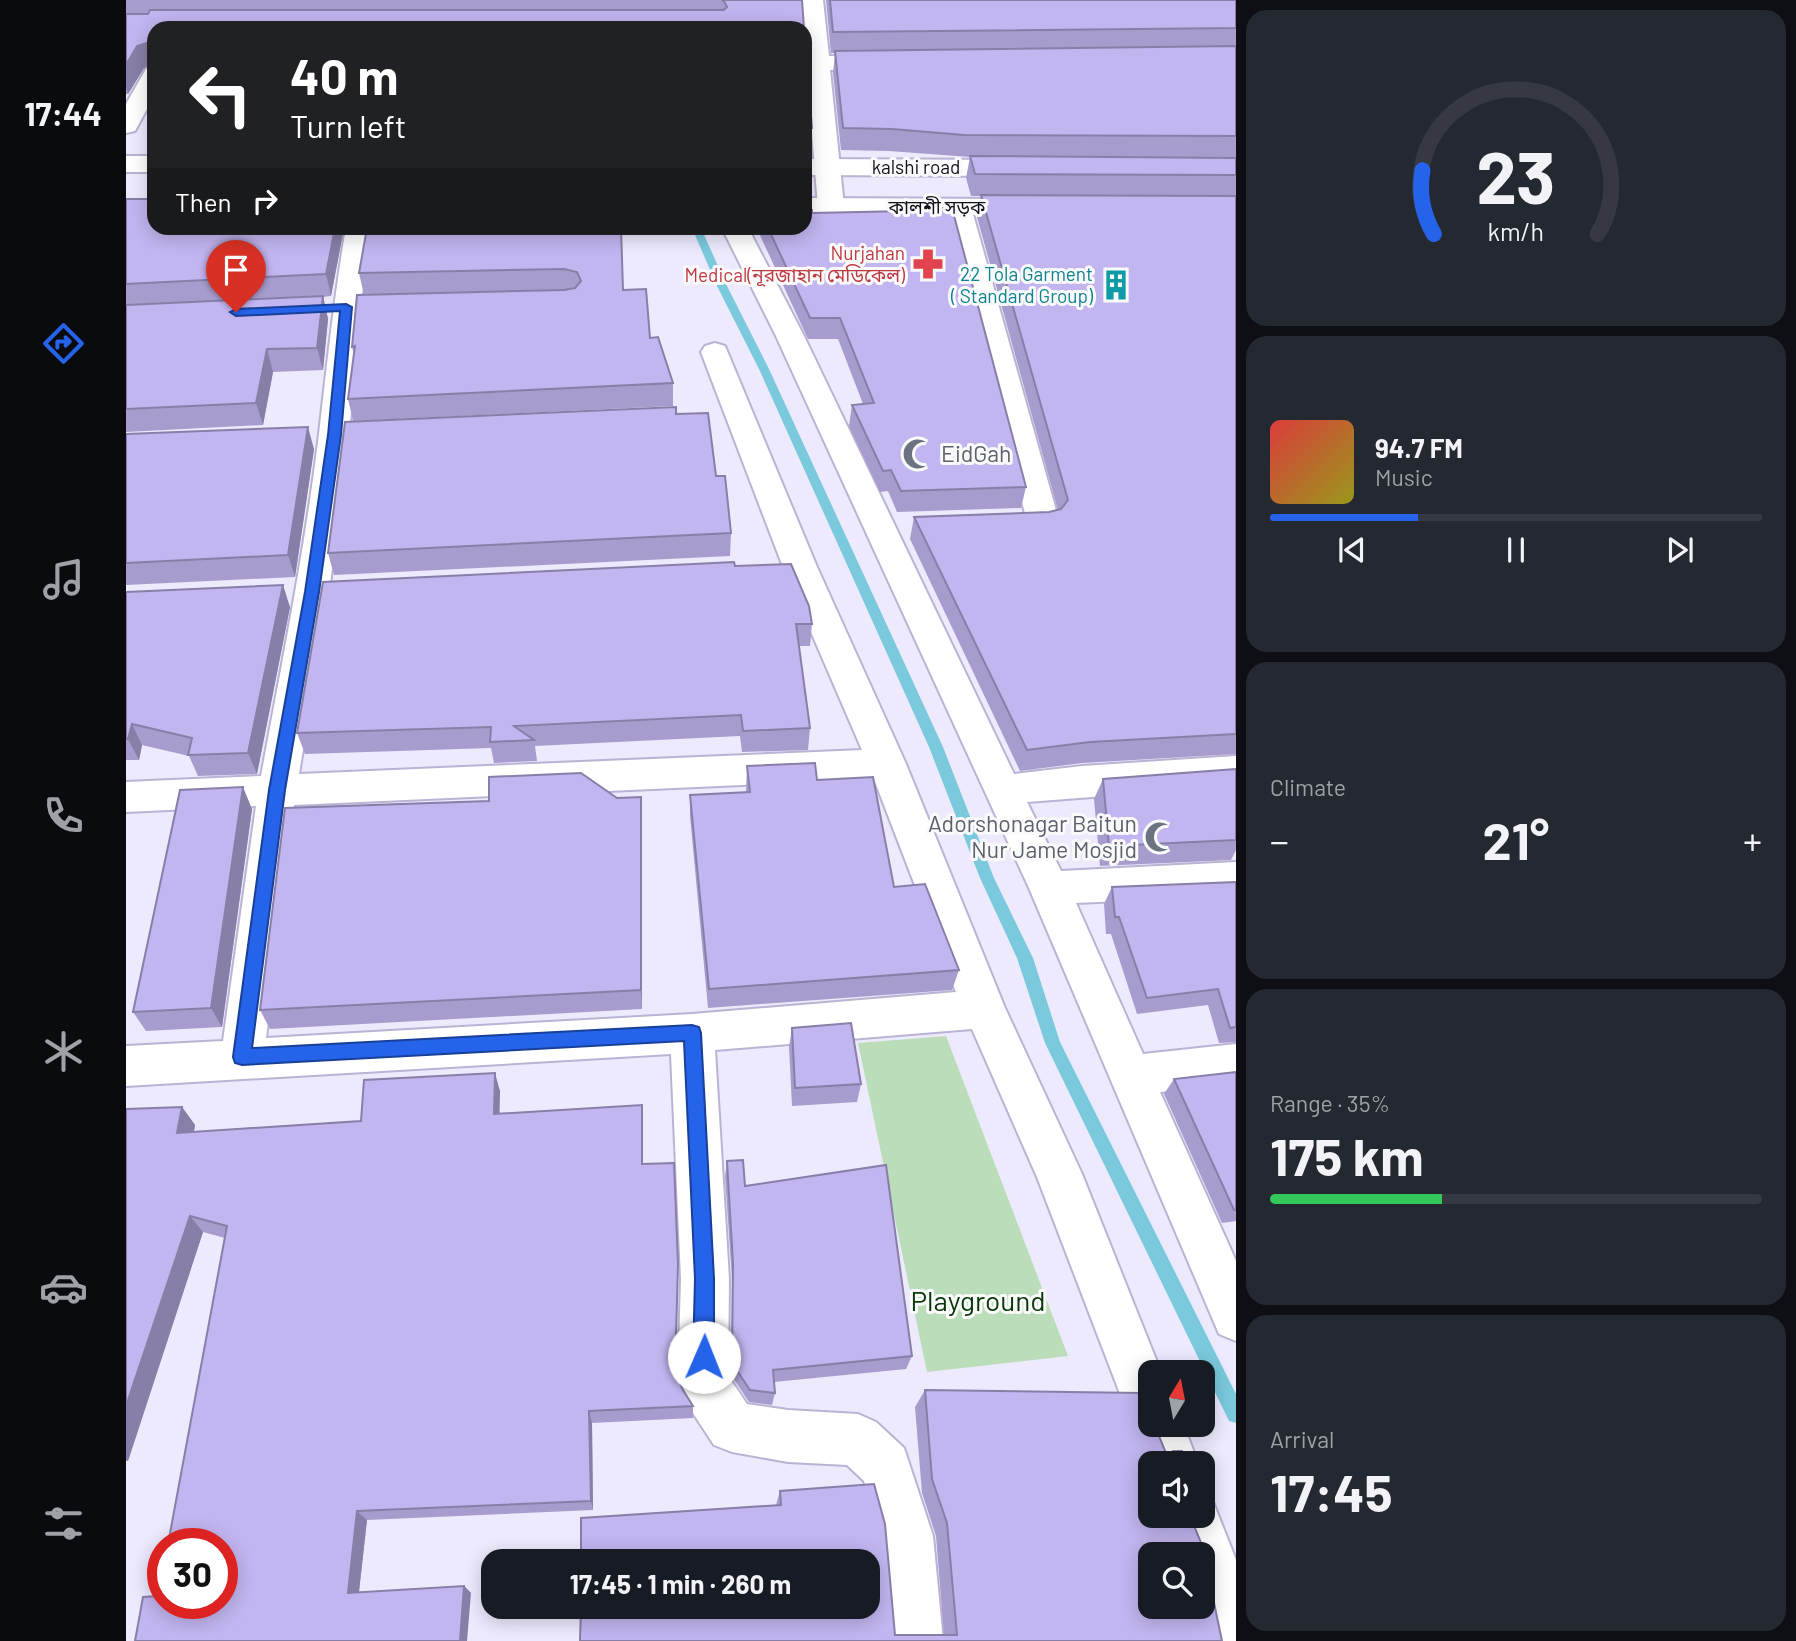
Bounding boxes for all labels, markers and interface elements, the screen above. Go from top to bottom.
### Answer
text: 40 m [290,46,398,105]
icon: left [175,49,266,140]
text: 17:44 [24,94,102,132]
text: Turn left [290,106,407,144]
text: 23 [1476,131,1556,219]
street label: kalshi road [872,155,960,178]
icon: right [246,182,284,220]
text: Then [175,186,232,217]
street label: কালশী সড়ক [888,195,986,218]
text: km/h [1488,216,1544,246]
pin [206,240,266,312]
place label: Nurjahan Medical(নূরজাহান মেডিকেল) [684,241,906,287]
pharmacy icon: Nurjahan Medical(নূরজাহান মেডিকেল) [911,247,945,281]
icon: arrive [217,251,255,289]
place label: 22 Tola Garment ( Standard Group) [950,262,1094,307]
building icon: 22 Tola Garment ( Standard Group) [1099,268,1133,302]
icon: directions [39,319,88,368]
text: 94.7 FM [1375,432,1463,463]
mosque icon: EidGah [901,437,935,471]
place label: EidGah [941,439,1011,467]
text: Music [1375,463,1433,491]
icon: previous [1333,531,1371,569]
icon: pause [1497,531,1535,569]
icon: next [1661,531,1699,569]
icon: music [39,555,88,604]
text: Climate [1270,773,1346,801]
icon: phone [39,791,88,840]
text: 21° [1483,808,1549,870]
place label: Adorshonagar Baitun Nur Jame Mosjid [928,809,1137,863]
text: − [1270,817,1289,863]
text: + [1743,817,1762,863]
mosque icon: Adorshonagar Baitun Nur Jame Mosjid [1143,820,1177,854]
icon: climate [39,1027,88,1076]
text: Range · 35% [1270,1089,1390,1117]
text: 175 km [1270,1124,1424,1186]
icon: car [39,1263,88,1312]
park label: Playground [911,1283,1045,1317]
position arrow [667,1320,741,1394]
north arrow [1138,1360,1214,1437]
map controls [1138,1360,1215,1619]
text: Arrival [1270,1425,1334,1453]
button: sound [1138,1451,1215,1528]
text: 17:45 [1270,1460,1393,1522]
icon: filters [39,1499,88,1548]
speed limit sign: 30 [147,1528,238,1619]
button: search [1138,1542,1215,1619]
text: 17:45 · 1 min · 260 m [570,1568,791,1599]

